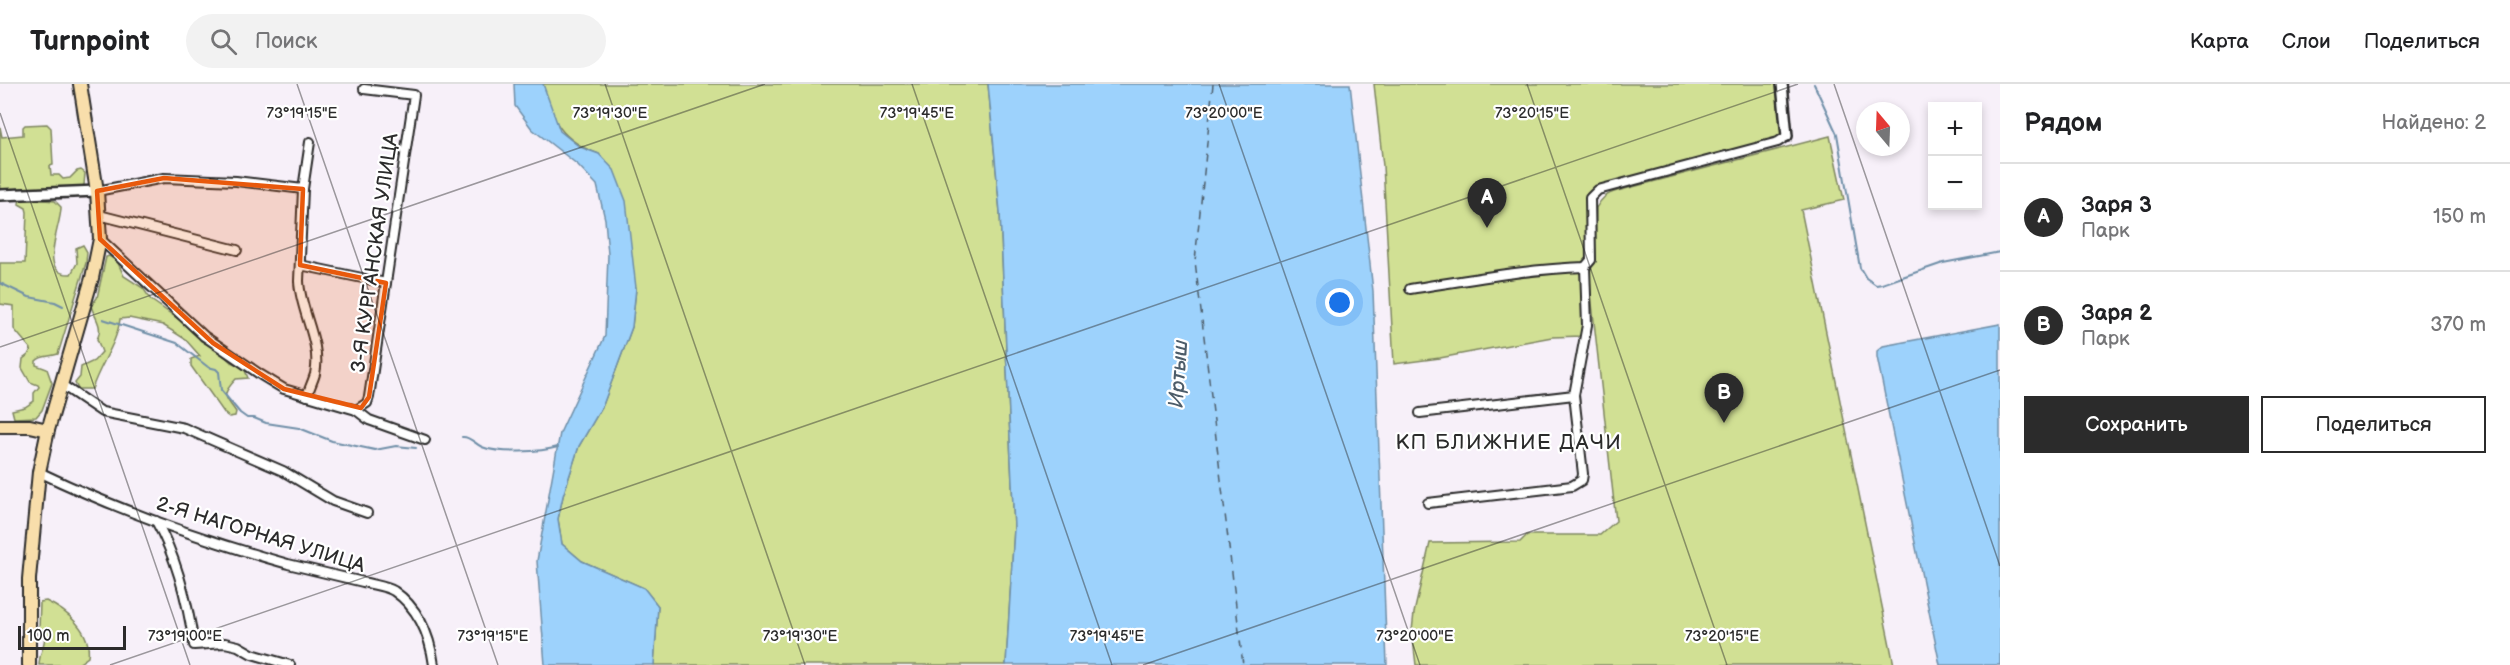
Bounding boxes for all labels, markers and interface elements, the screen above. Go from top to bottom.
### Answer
search box [186,14,606,68]
text: Turnpoint [30,25,150,58]
icon: search [207,25,240,58]
text: Поиск [255,28,317,55]
text: Карта [2190,29,2249,54]
text: Слои [2282,29,2331,54]
text: Поделиться [2364,29,2480,54]
north arrow [1856,102,1910,156]
map controls [1928,102,1982,210]
button: + [1928,102,1982,156]
text: 73°19'15"E [267,104,338,123]
text: 73°19'30"E [573,104,647,123]
text: 73°19'45"E [880,104,954,123]
text: 73°20'00"E [1185,104,1263,123]
text: 73°20'15"E [1495,104,1569,123]
text: Рядом [2024,108,2102,139]
text: Найдено: 2 [2382,111,2486,135]
street label: 3-Я КУРГАНСКАЯ УЛИЦА [346,131,404,374]
button: − [1928,156,1982,210]
pin: A [1468,178,1506,228]
text: Заря 3 [2081,192,2152,219]
text: A [2037,205,2050,229]
text: 150 m [2433,205,2486,229]
text: Парк [2081,219,2130,243]
your location [1325,288,1354,317]
text: Заря 2 [2081,300,2152,327]
text: B [2036,313,2051,337]
text: 370 m [2430,313,2486,337]
text: Парк [2081,327,2130,351]
water label: Иртыш [1164,339,1193,409]
pin: B [1704,374,1744,423]
button: Сохранить [2024,396,2249,453]
button: Поделиться [2261,396,2486,453]
district label: КП БЛИЖНИЕ ДАЧИ [1396,430,1622,455]
street label: 2-Я НАГОРНАЯ УЛИЦА [153,492,369,578]
scale bar [18,623,126,650]
text: 100 m [27,627,70,646]
text: 73°19'00"E [148,627,222,646]
text: 73°19'15"E [458,627,529,646]
text: 73°19'30"E [763,627,837,646]
text: 73°19'45"E [1070,627,1144,646]
text: 73°20'00"E [1376,627,1454,646]
text: 73°20'15"E [1685,627,1759,646]

